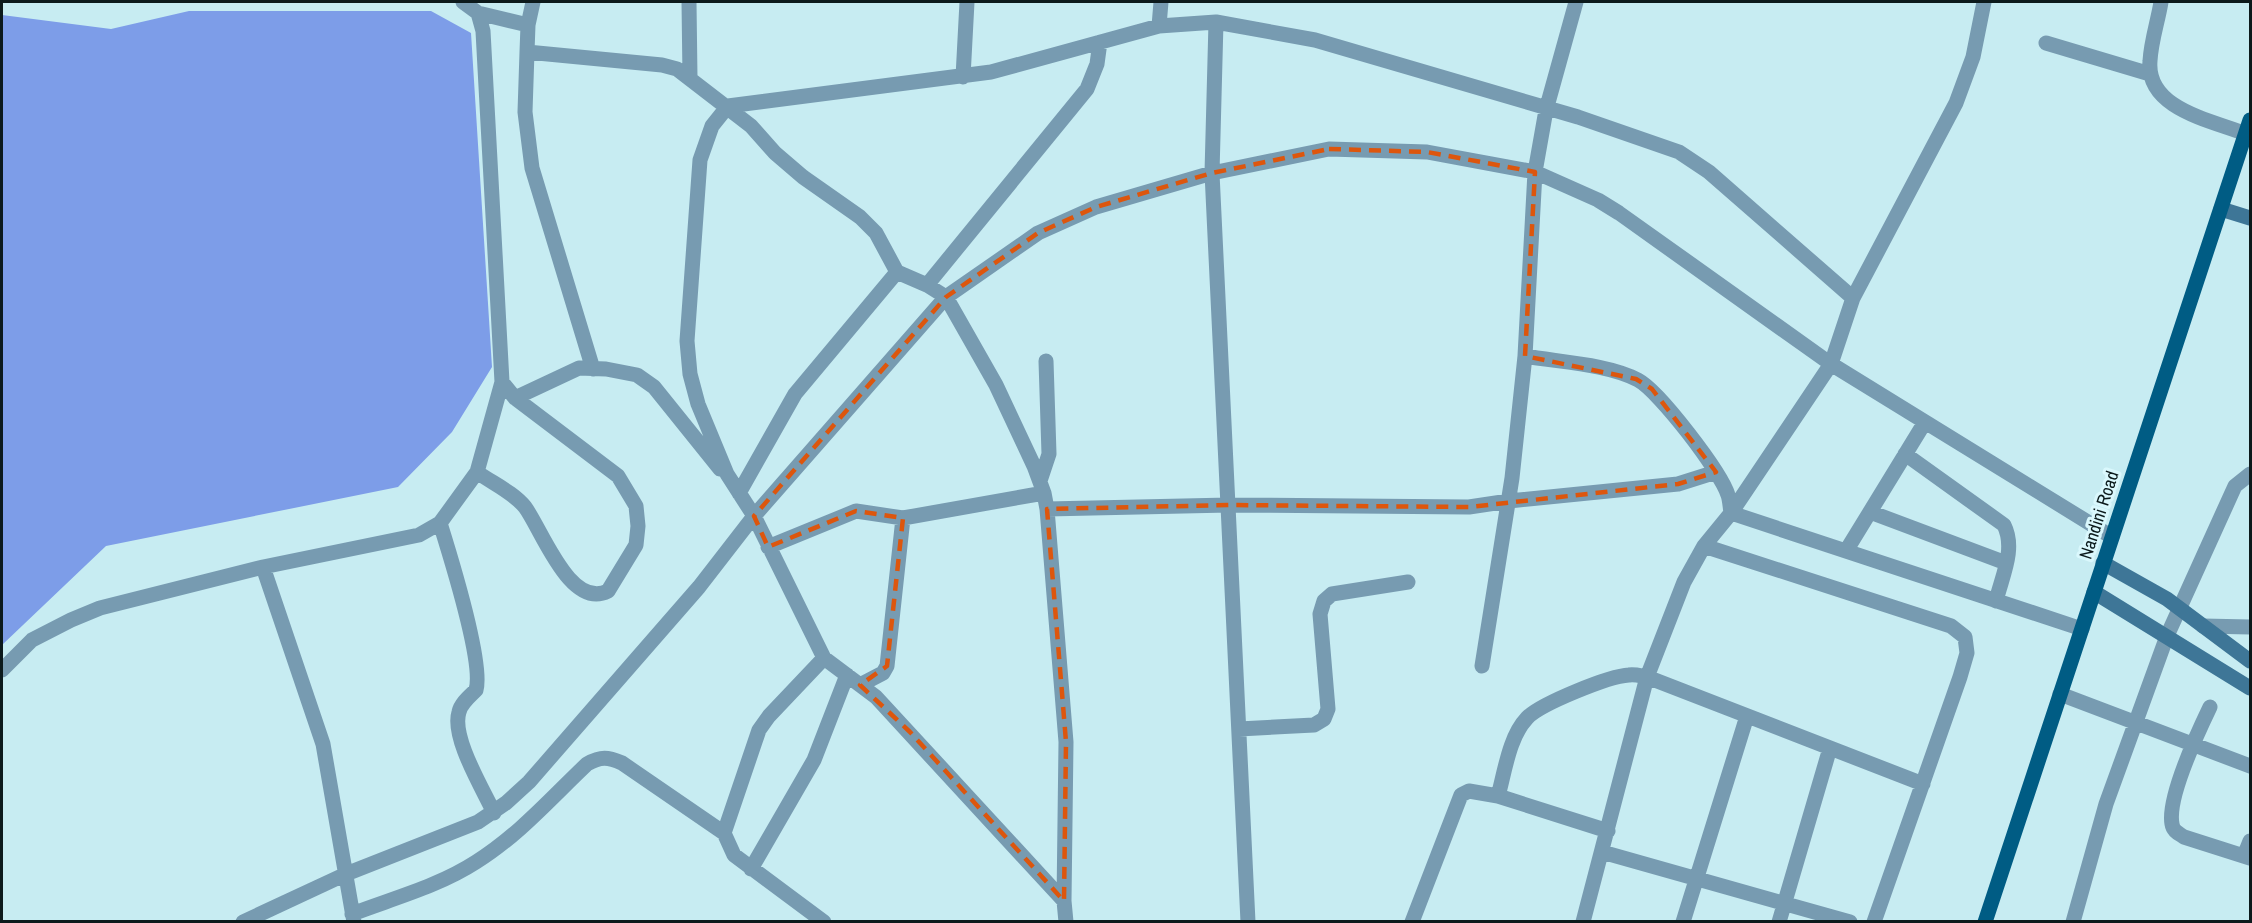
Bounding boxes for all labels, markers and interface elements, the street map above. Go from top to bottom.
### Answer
street label: Nandini Road [2073,468,2124,562]

